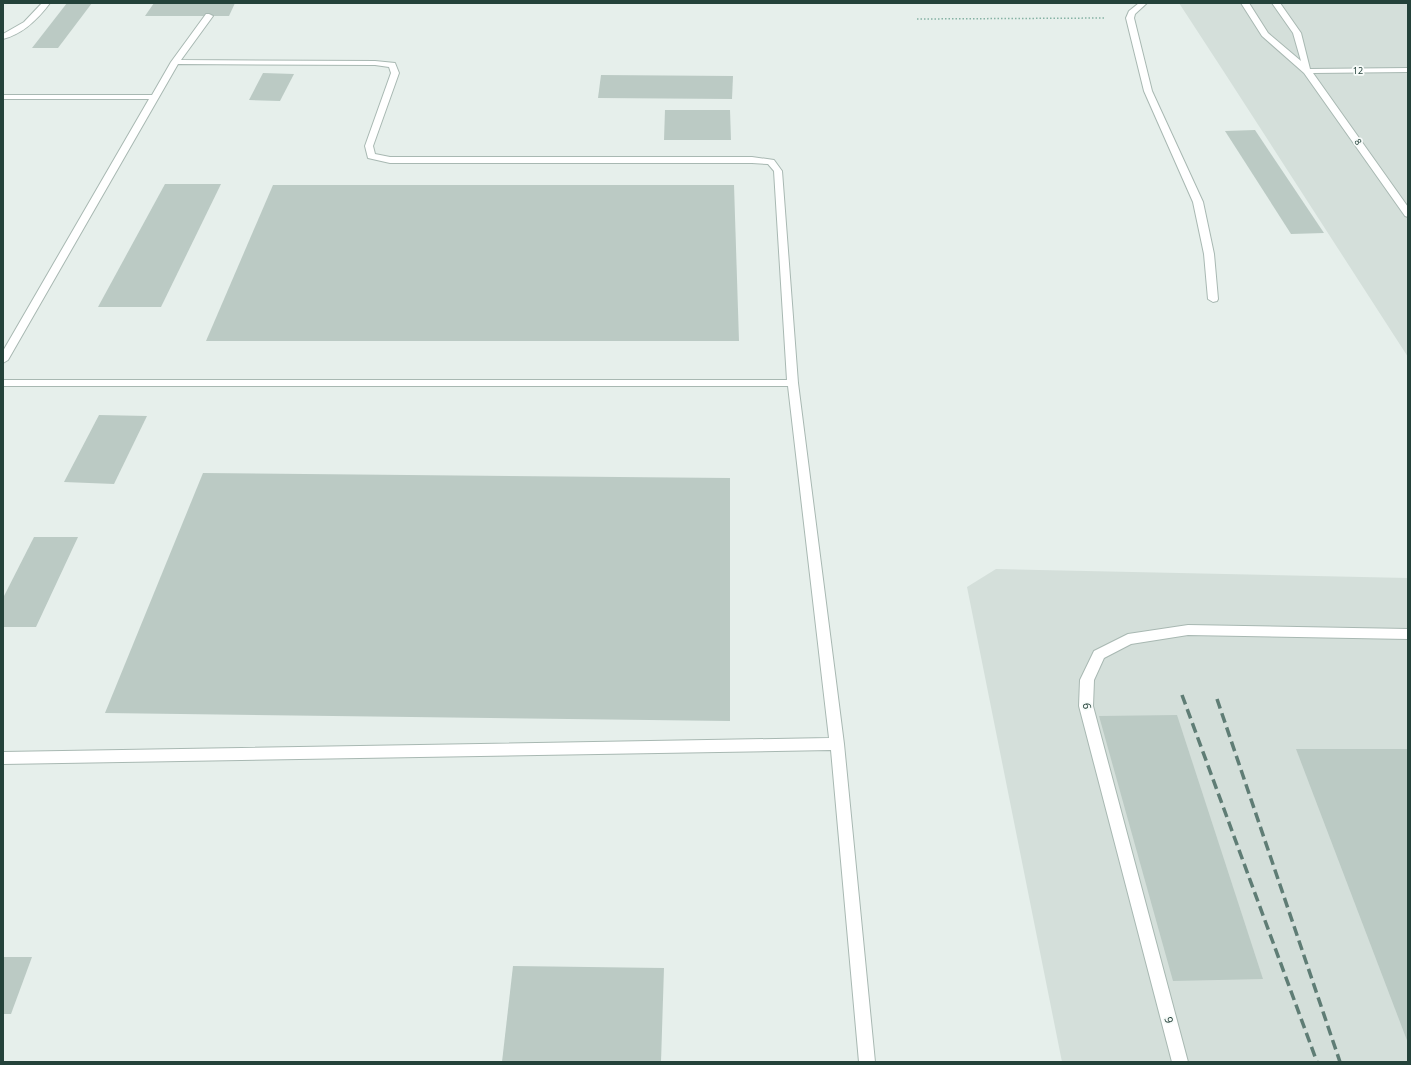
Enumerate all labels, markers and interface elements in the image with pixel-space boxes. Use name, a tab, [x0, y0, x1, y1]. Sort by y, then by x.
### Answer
street label: 12	[1353, 64, 1363, 77]
street label: 8	[1352, 136, 1365, 148]
street label: 9	[1079, 702, 1094, 710]
street label: 9	[1161, 1015, 1178, 1025]

